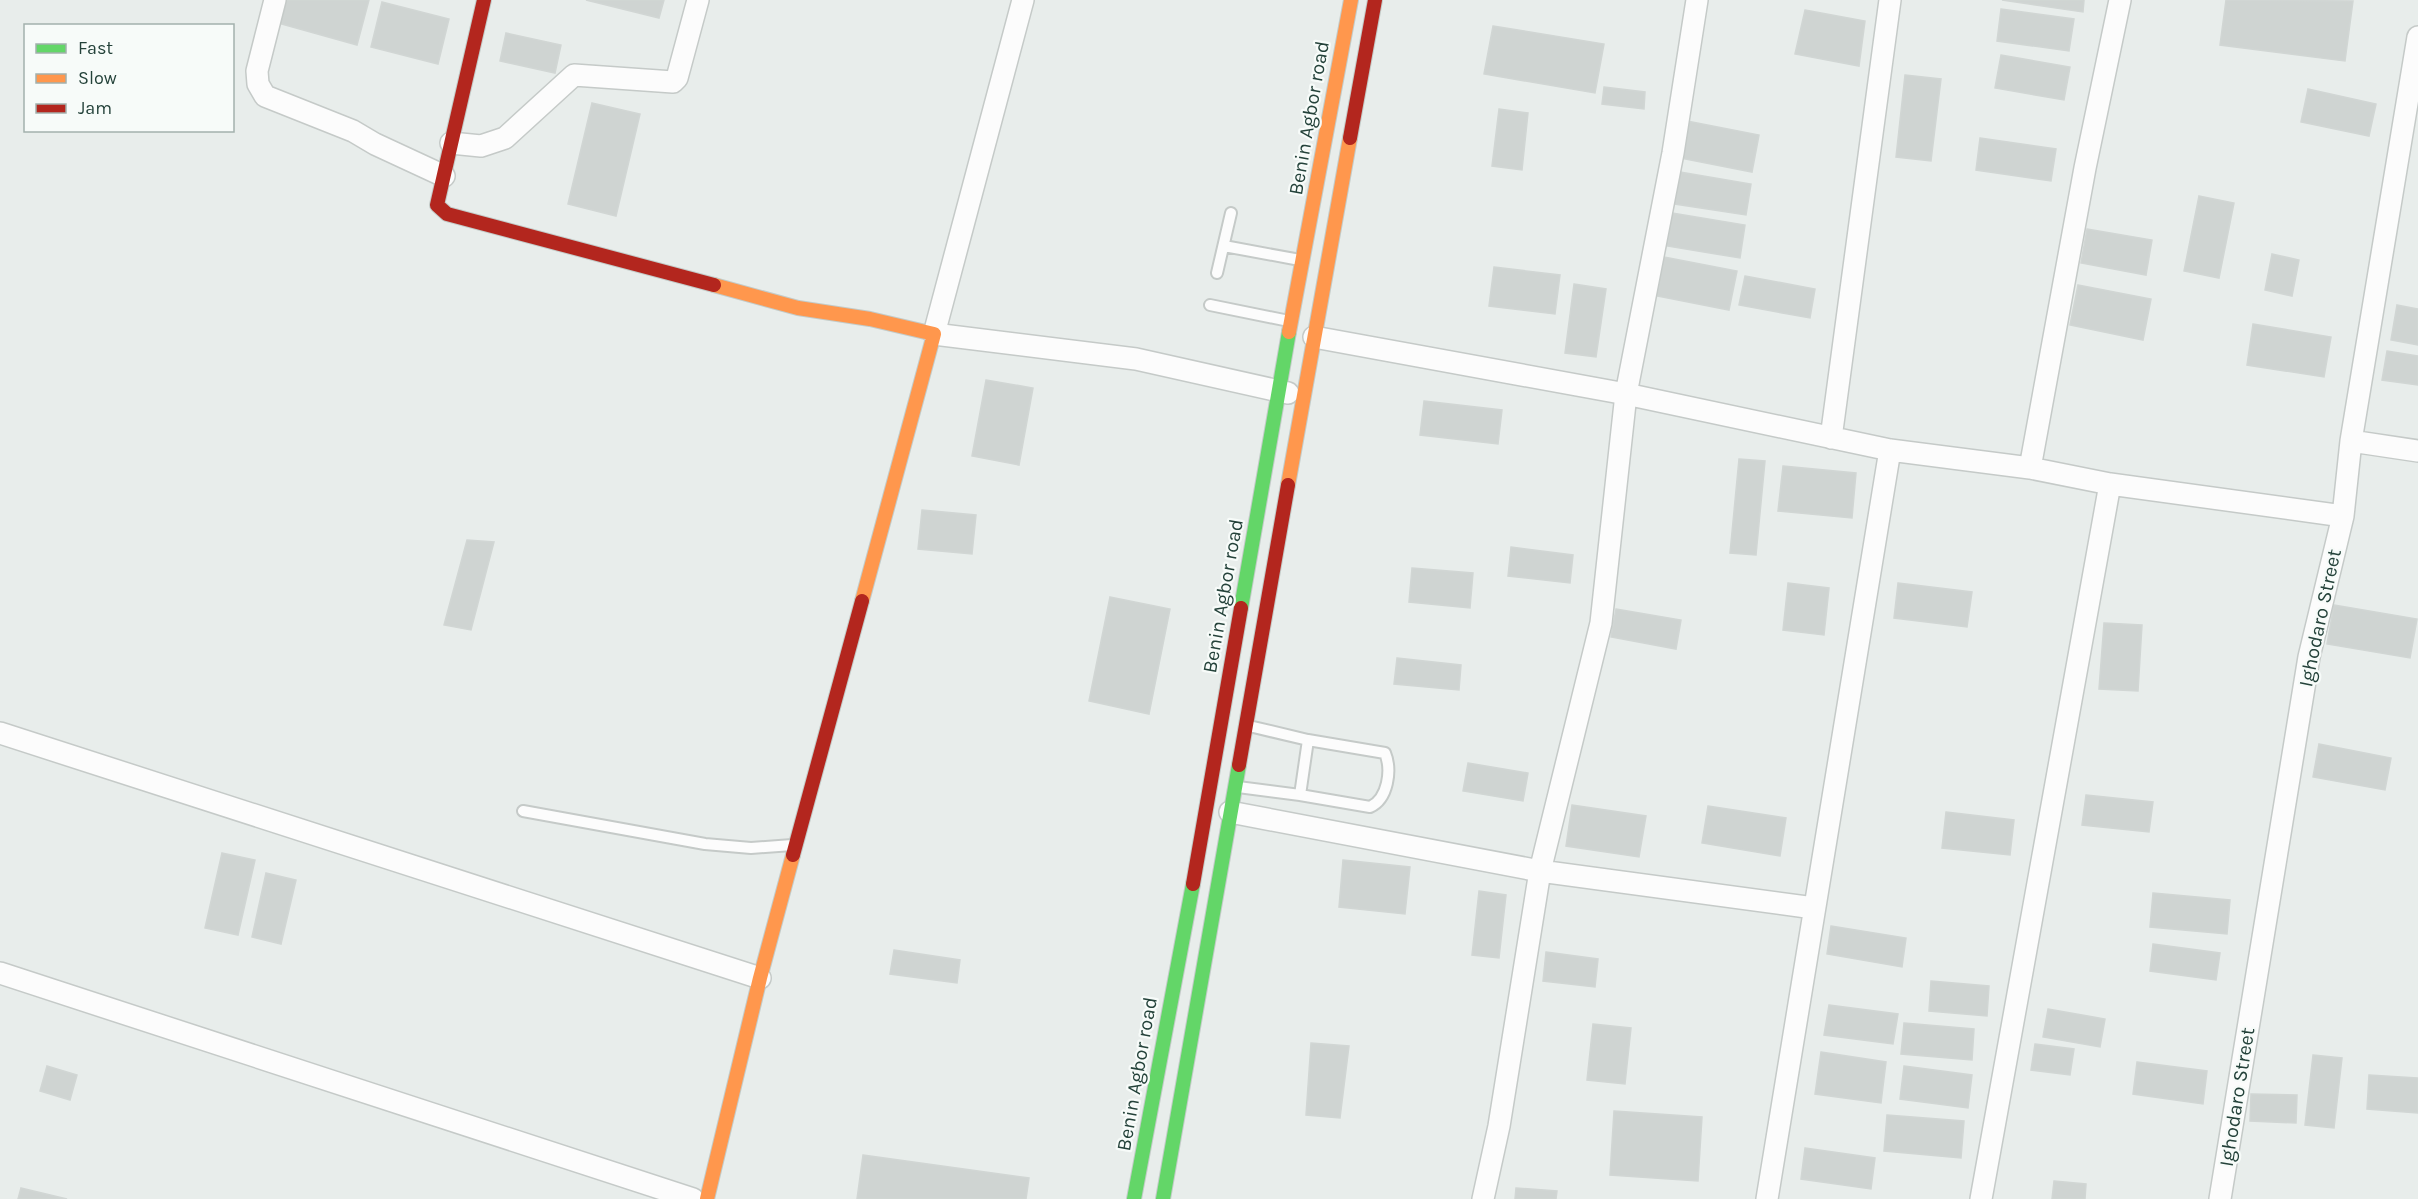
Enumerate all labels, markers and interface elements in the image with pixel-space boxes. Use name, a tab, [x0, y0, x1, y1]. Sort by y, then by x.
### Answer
legend	[24, 24, 234, 132]
text: Fast	[78, 37, 113, 59]
street label: Benin Agbor road	[1284, 39, 1334, 197]
text: Slow	[78, 67, 117, 89]
text: Jam	[78, 97, 112, 119]
street label: Benin Agbor road	[1198, 517, 1248, 675]
street label: Ighodaro Street	[2294, 546, 2346, 689]
street label: Benin Agbor road	[1112, 995, 1162, 1153]
street label: Ighodaro Street	[2215, 1025, 2259, 1168]

